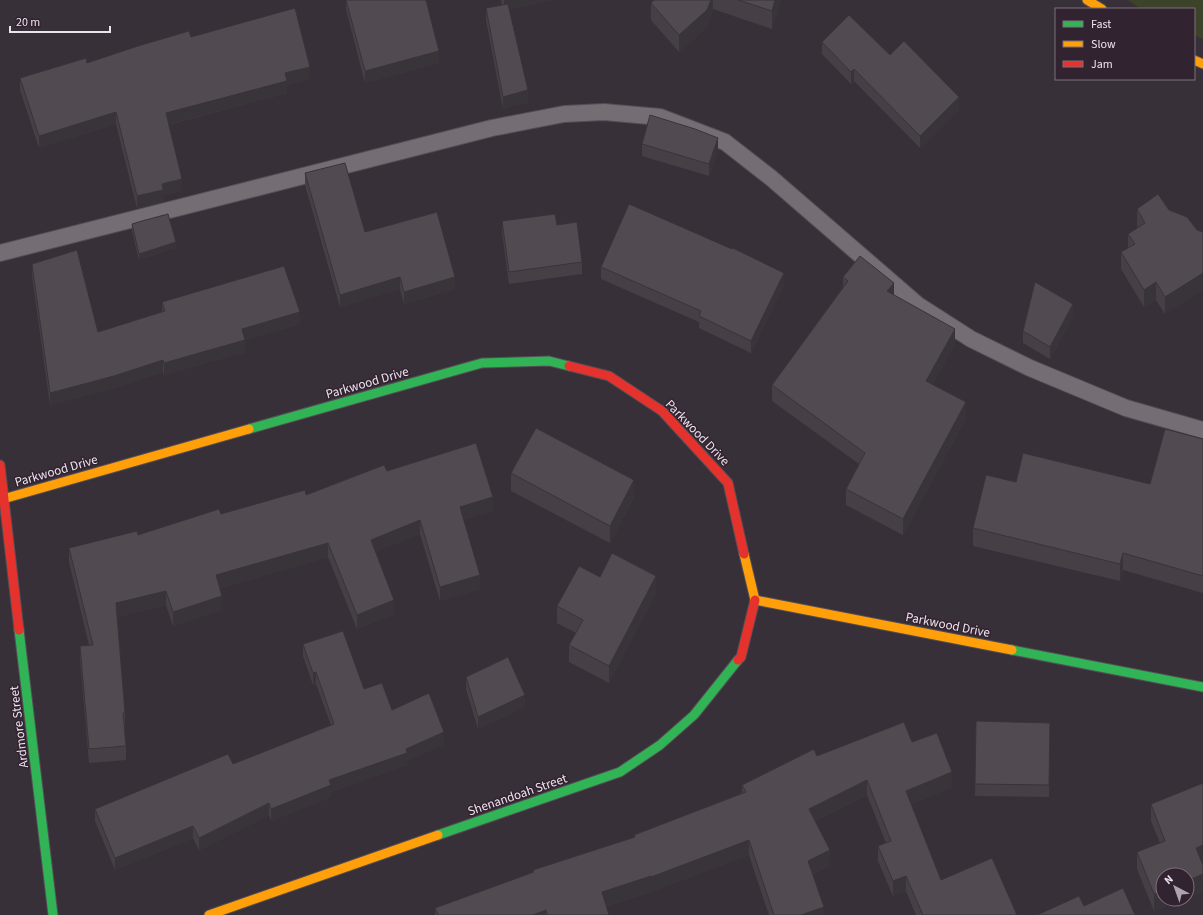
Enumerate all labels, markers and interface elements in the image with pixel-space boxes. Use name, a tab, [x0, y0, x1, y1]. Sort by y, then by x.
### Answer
scale bar	[10, 8, 110, 34]
legend	[1055, 8, 1195, 80]
text: 20 m	[16, 14, 40, 31]
text: Fast	[1091, 16, 1111, 33]
text: Slow	[1091, 36, 1116, 53]
text: Jam	[1091, 56, 1113, 73]
street label: Parkwood Drive	[324, 363, 411, 403]
street label: Parkwood Drive	[661, 396, 734, 470]
street label: Parkwood Drive	[13, 451, 100, 491]
street label: Parkwood Drive	[904, 608, 992, 642]
street label: Ardmore Street	[5, 684, 33, 769]
street label: Shenandoah Street	[465, 769, 570, 820]
north arrow	[1155, 867, 1195, 907]
text: N	[1161, 872, 1176, 888]

